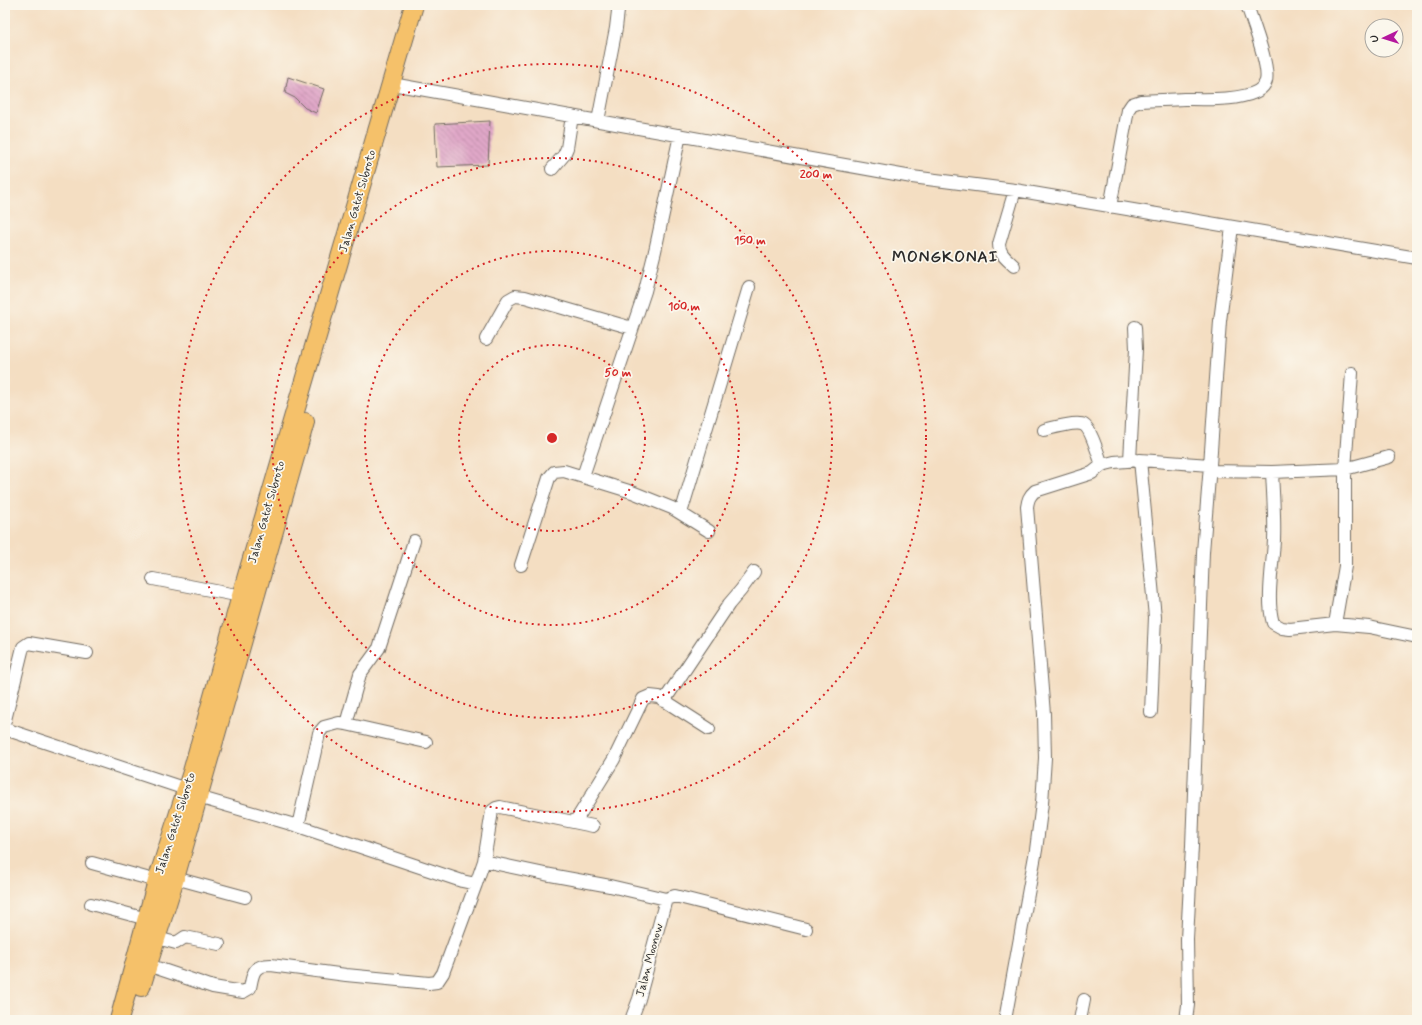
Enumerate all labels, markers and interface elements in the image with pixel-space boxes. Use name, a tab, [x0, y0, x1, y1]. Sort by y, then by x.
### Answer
north arrow	[1364, 18, 1404, 58]
text: U	[1368, 35, 1382, 43]
street label: Jalan Gatot Subroto	[336, 148, 380, 254]
text: 200 m	[800, 167, 833, 183]
text: 150 m	[734, 233, 766, 249]
district label: MONGKONAI	[892, 247, 998, 268]
text: 100 m	[668, 299, 701, 315]
text: 50 m	[605, 365, 632, 381]
centre of rings	[545, 431, 559, 445]
street label: Jalan Gatot Subroto	[245, 459, 289, 565]
street label: Jalan Gatot Subroto	[152, 770, 200, 876]
street label: Jalan Moonow	[633, 921, 668, 999]

